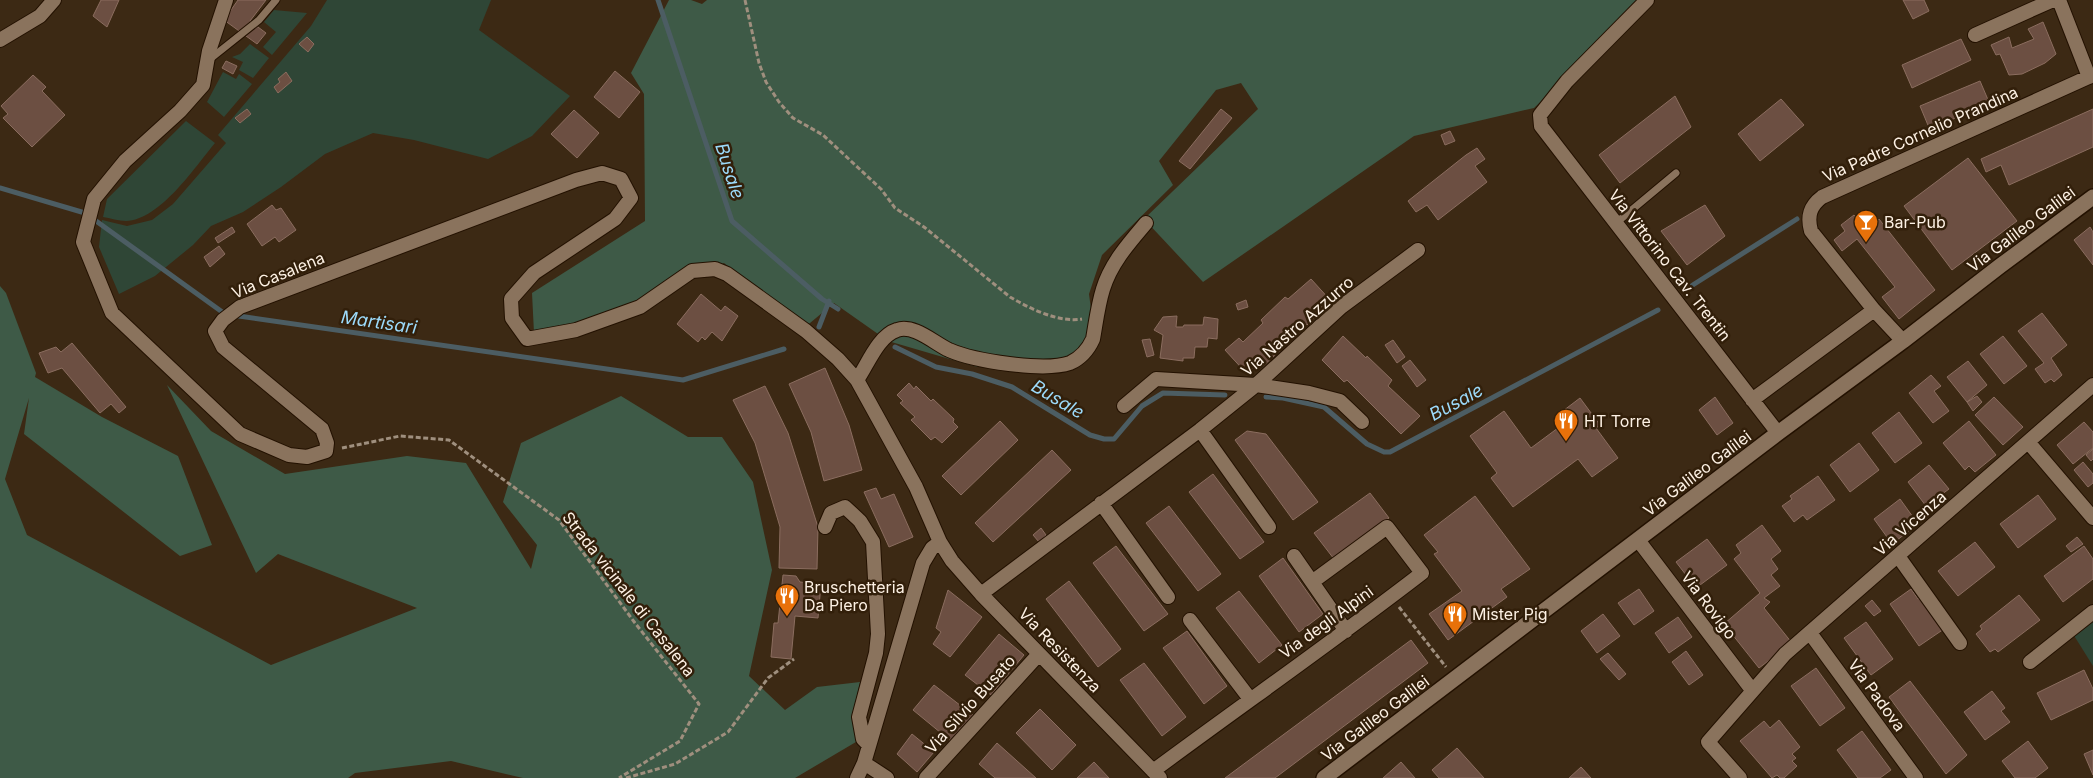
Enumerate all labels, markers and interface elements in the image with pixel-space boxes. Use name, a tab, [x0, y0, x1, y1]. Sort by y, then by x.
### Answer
street label: Via Padre Cornelio Prandina	[1819, 82, 2021, 186]
water label: Busale	[711, 140, 749, 202]
street label: Via Galileo Galilei	[1963, 182, 2079, 276]
street label: Via Vittorino Cav. Trentin	[1605, 185, 1735, 345]
bar icon: Bar-Pub	[1853, 209, 1879, 243]
place label: Bar-Pub	[1884, 212, 1946, 232]
street label: Via Casalena	[229, 247, 327, 303]
street label: Via Nastro Azzurro	[1237, 272, 1357, 380]
water label: Martisari	[340, 306, 419, 338]
water label: Busale	[1028, 375, 1088, 423]
water label: Busale	[1426, 379, 1486, 425]
restaurant icon: HT Torre	[1553, 408, 1579, 442]
place label: HT Torre	[1584, 411, 1651, 431]
street label: Via Galileo Galilei	[1639, 426, 1755, 520]
street label: Via Vicenza	[1870, 486, 1950, 560]
street label: Strada vicinale di Casalena	[558, 508, 700, 680]
street label: Via Rovigo	[1677, 567, 1741, 643]
place label: Bruschetteria Da Piero	[804, 577, 905, 615]
street label: Via degli Alpini	[1275, 581, 1377, 663]
restaurant icon: Bruschetteria Da Piero	[774, 583, 800, 617]
restaurant icon: Mister Pig	[1442, 601, 1468, 635]
street label: Via Resistenza	[1015, 603, 1105, 697]
place label: Mister Pig	[1472, 604, 1548, 624]
street label: Via Silvio Busato	[921, 651, 1019, 757]
street label: Via Padova	[1844, 655, 1910, 735]
street label: Via Galileo Galilei	[1317, 671, 1433, 765]

